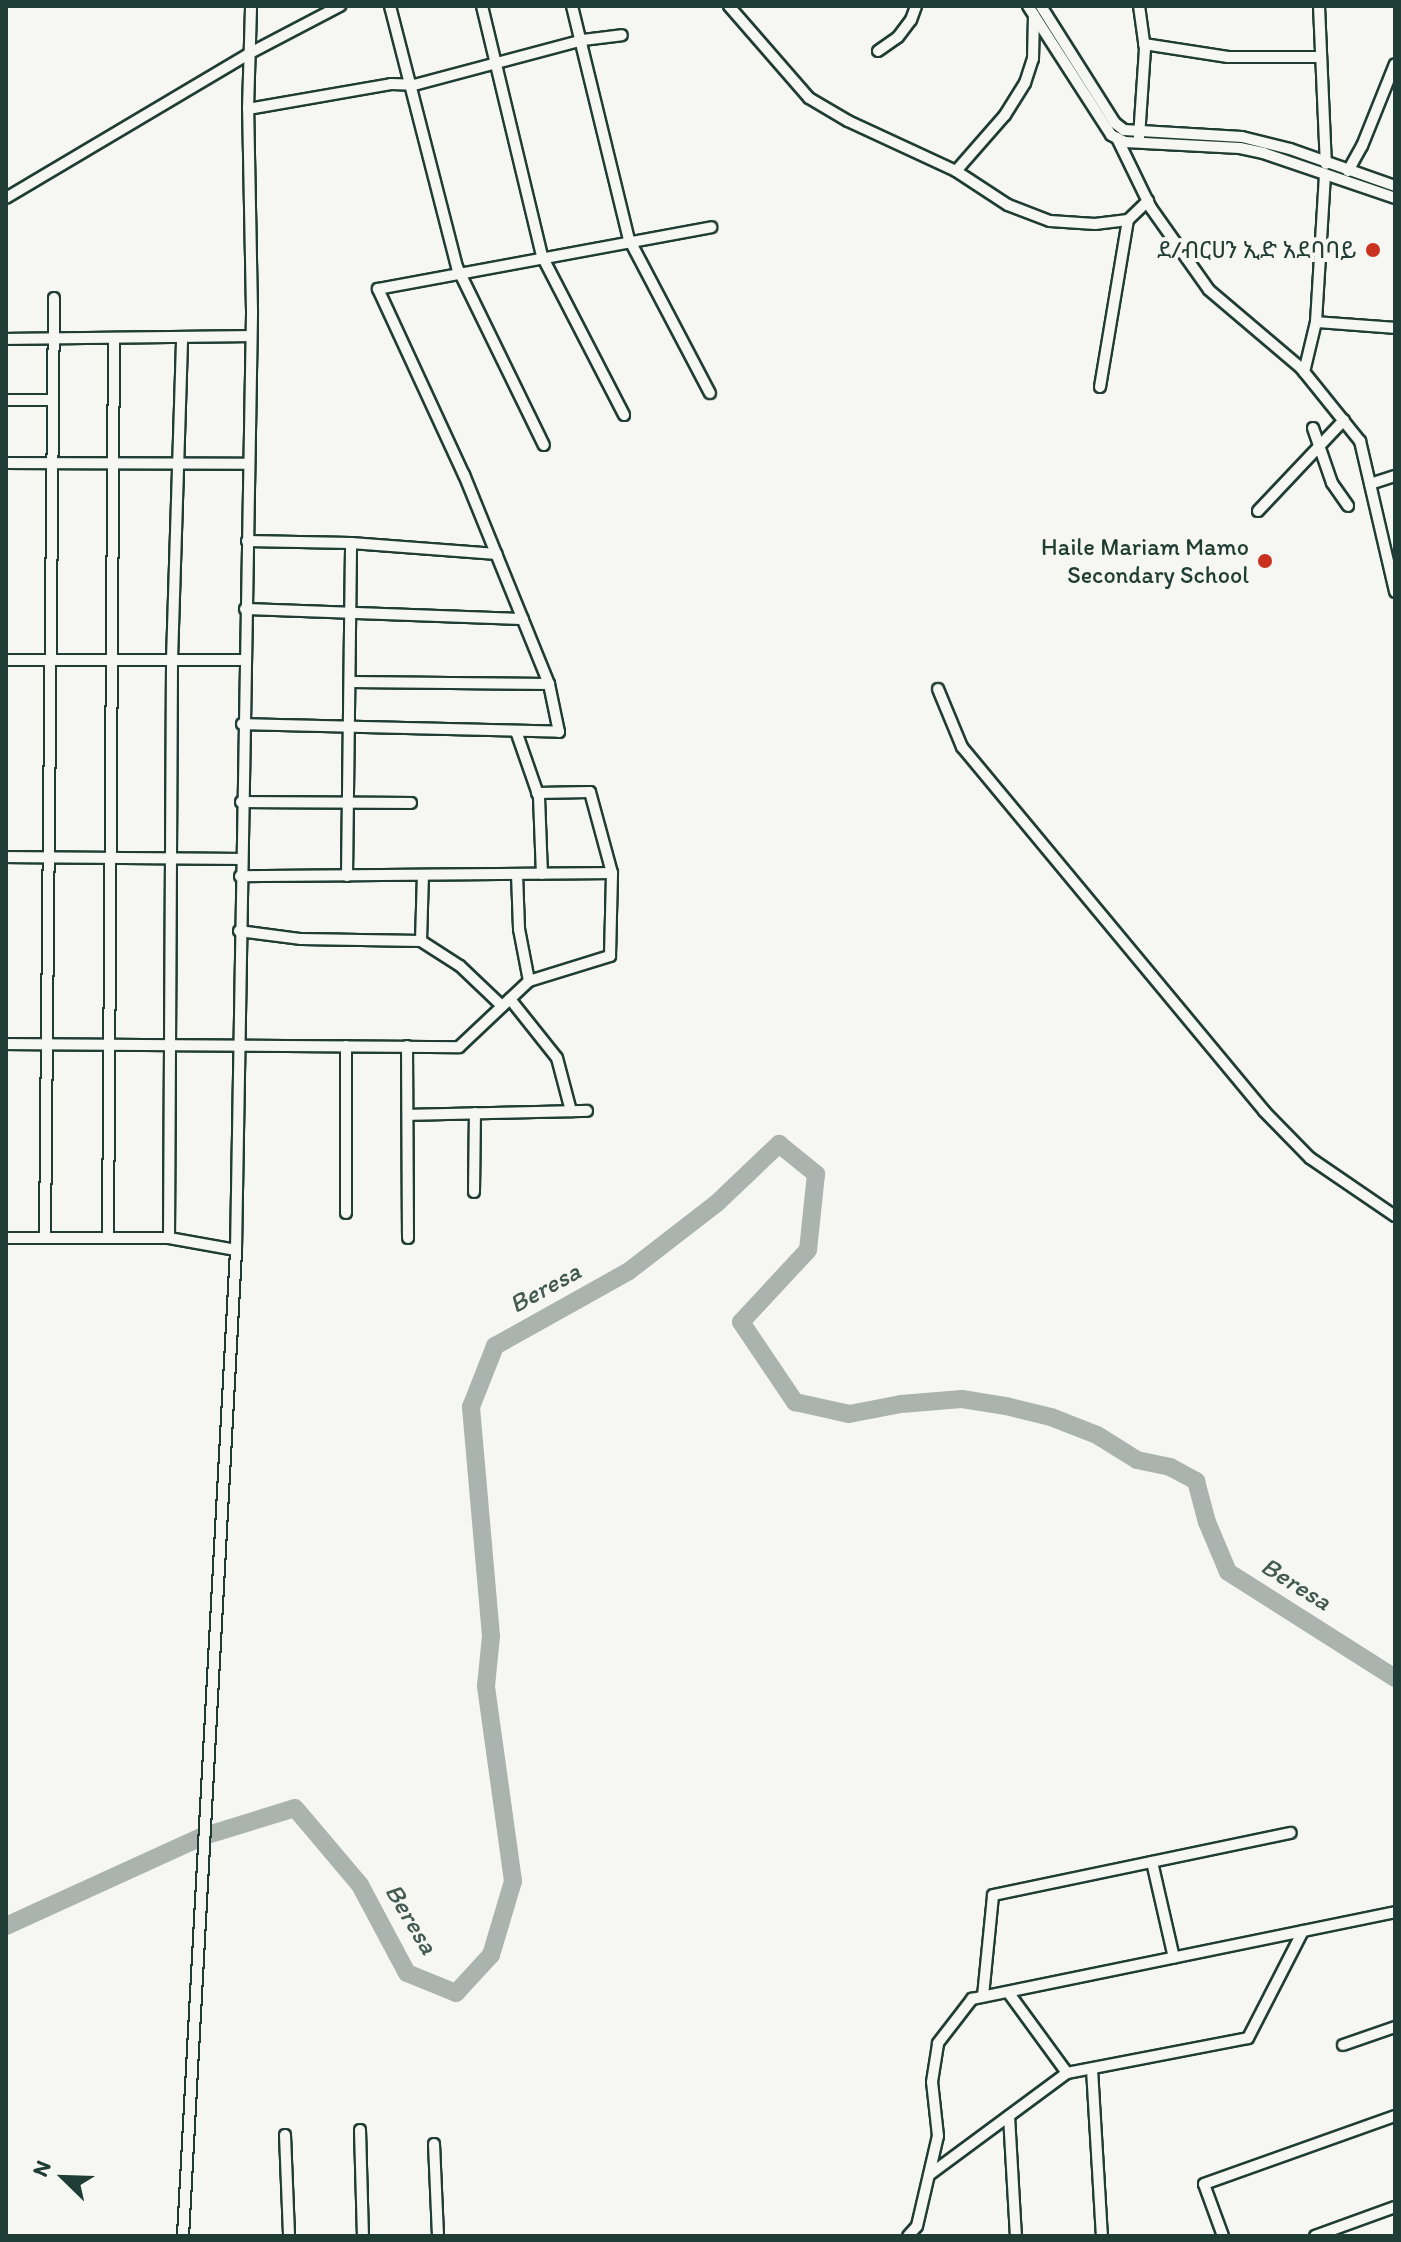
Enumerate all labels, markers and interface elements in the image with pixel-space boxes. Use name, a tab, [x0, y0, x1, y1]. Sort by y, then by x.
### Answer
place label: ደ/ብርሀን ኢድ አደባባይ	[1157, 236, 1357, 264]
marker: ደ/ብርሀን ኢድ አደባባይ	[1364, 241, 1382, 259]
place label: Haile Mariam Mamo Secondary School	[1042, 533, 1249, 589]
marker: Haile Mariam Mamo Secondary School	[1256, 552, 1274, 570]
water label: Beresa	[504, 1256, 586, 1320]
water label: Beresa	[1255, 1550, 1337, 1618]
water label: Beresa	[378, 1878, 444, 1960]
north arrow	[24, 2138, 104, 2218]
text: N	[26, 2156, 57, 2181]

